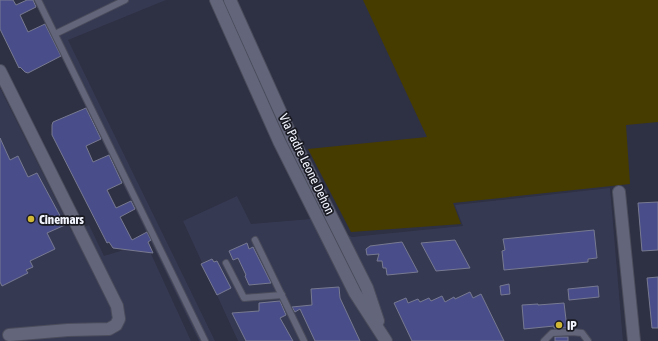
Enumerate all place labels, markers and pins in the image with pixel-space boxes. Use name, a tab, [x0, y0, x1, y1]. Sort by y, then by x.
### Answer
place label: Cinemars	[39, 212, 84, 227]
marker: Cinemars	[26, 214, 36, 224]
place label: IP	[567, 318, 577, 333]
marker: IP	[554, 320, 564, 330]

